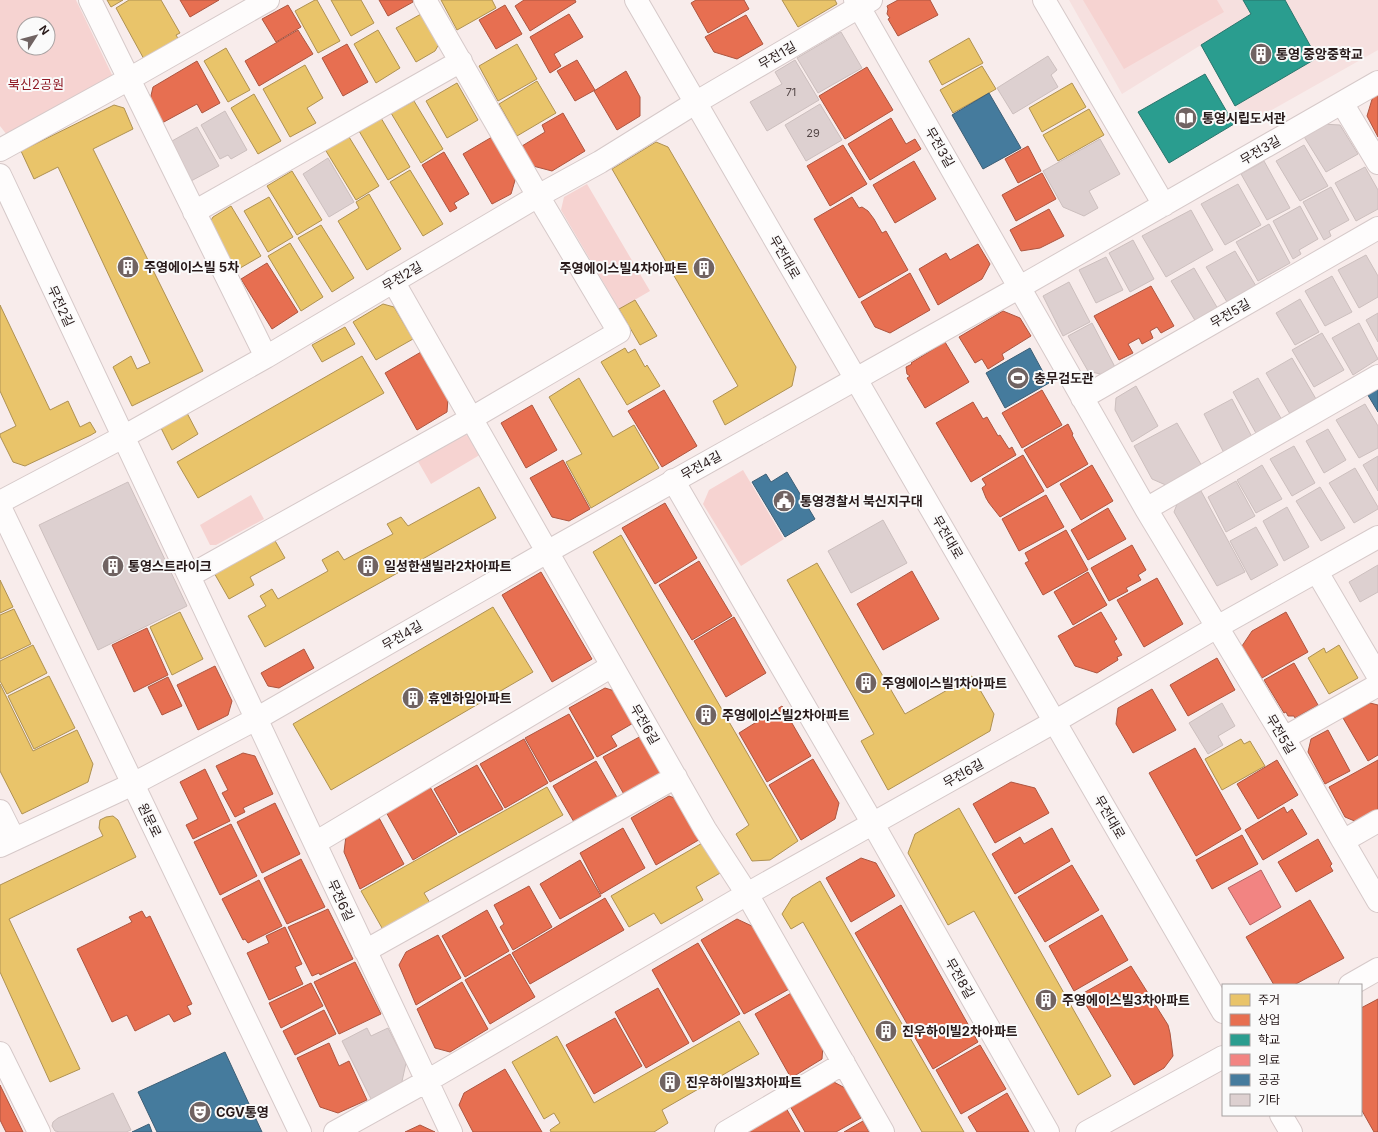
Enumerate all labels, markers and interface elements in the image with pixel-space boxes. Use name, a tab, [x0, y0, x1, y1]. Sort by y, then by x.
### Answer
north arrow	[16, 16, 56, 56]
text: N	[36, 23, 52, 38]
street label: 무전1길	[755, 38, 799, 72]
building icon: 통영 중앙중학교	[1248, 41, 1274, 67]
place label: 통영 중앙중학교	[1276, 46, 1363, 62]
park label: 북신2공원	[8, 76, 64, 92]
house number: 71	[786, 85, 796, 99]
library icon: 통영시립도서관	[1173, 105, 1199, 131]
place label: 통영시립도서관	[1202, 110, 1286, 126]
street label: 무전3길	[922, 124, 958, 170]
house number: 29	[806, 126, 820, 140]
street label: 무전3길	[1237, 132, 1283, 168]
street label: 무전대로	[766, 232, 804, 282]
building icon: 주영에이스빌 5차	[115, 254, 141, 280]
building icon: 주영에이스빌4차아파트	[691, 255, 717, 281]
street label: 무전2길	[379, 258, 425, 294]
place label: 주영에이스빌 5차	[144, 259, 239, 275]
place label: 주영에이스빌4차아파트	[560, 260, 688, 276]
street label: 무전2길	[44, 283, 78, 329]
street label: 무전5길	[1207, 295, 1253, 331]
sports icon: 충무검도관	[1005, 365, 1031, 391]
place label: 충무검도관	[1034, 370, 1094, 386]
street label: 무전4길	[678, 447, 724, 483]
public building icon: 통영경찰서 북신지구대	[771, 488, 797, 514]
place label: 통영경찰서 북신지구대	[800, 493, 923, 509]
street label: 무전대로	[929, 512, 967, 562]
building icon: 통영스트라이크	[100, 553, 126, 579]
building icon: 일성한샘빌라2차아파트	[355, 553, 381, 579]
place label: 통영스트라이크	[128, 558, 212, 574]
place label: 일성한샘빌라2차아파트	[384, 558, 512, 574]
street label: 무전4길	[379, 617, 425, 653]
building icon: 주영에이스빌1차아파트	[853, 670, 879, 696]
place label: 주영에이스빌1차아파트	[882, 675, 1007, 691]
building icon: 휴엔하임아파트	[400, 685, 426, 711]
place label: 휴엔하임아파트	[428, 690, 512, 706]
street label: 무전6길	[627, 701, 663, 747]
building icon: 주영에이스빌2차아파트	[693, 702, 719, 728]
place label: 주영에이스빌2차아파트	[722, 707, 850, 723]
street label: 무전5길	[1263, 711, 1299, 757]
street label: 무전6길	[940, 755, 986, 791]
street label: 무전대로	[1091, 792, 1129, 842]
street label: 원문로	[135, 800, 165, 840]
street label: 무전6길	[324, 877, 358, 923]
street label: 무전8길	[942, 955, 978, 1001]
legend	[1222, 984, 1362, 1116]
building icon: 주영에이스빌3차아파트	[1033, 987, 1059, 1013]
place label: 주영에이스빌3차아파트	[1062, 992, 1190, 1008]
text: 주거	[1258, 992, 1280, 1007]
text: 상업	[1258, 1012, 1280, 1027]
building icon: 진우하이빌2차아파트	[873, 1018, 899, 1044]
place label: 진우하이빌2차아파트	[902, 1023, 1018, 1039]
text: 학교	[1258, 1032, 1280, 1047]
text: 의료	[1258, 1052, 1280, 1067]
building icon: 진우하이빌3차아파트	[657, 1069, 683, 1095]
text: 공공	[1258, 1072, 1280, 1087]
place label: 진우하이빌3차아파트	[686, 1074, 802, 1090]
text: 기타	[1258, 1092, 1280, 1107]
theatre icon: CGV통영	[187, 1099, 213, 1125]
place label: CGV통영	[216, 1104, 269, 1120]

